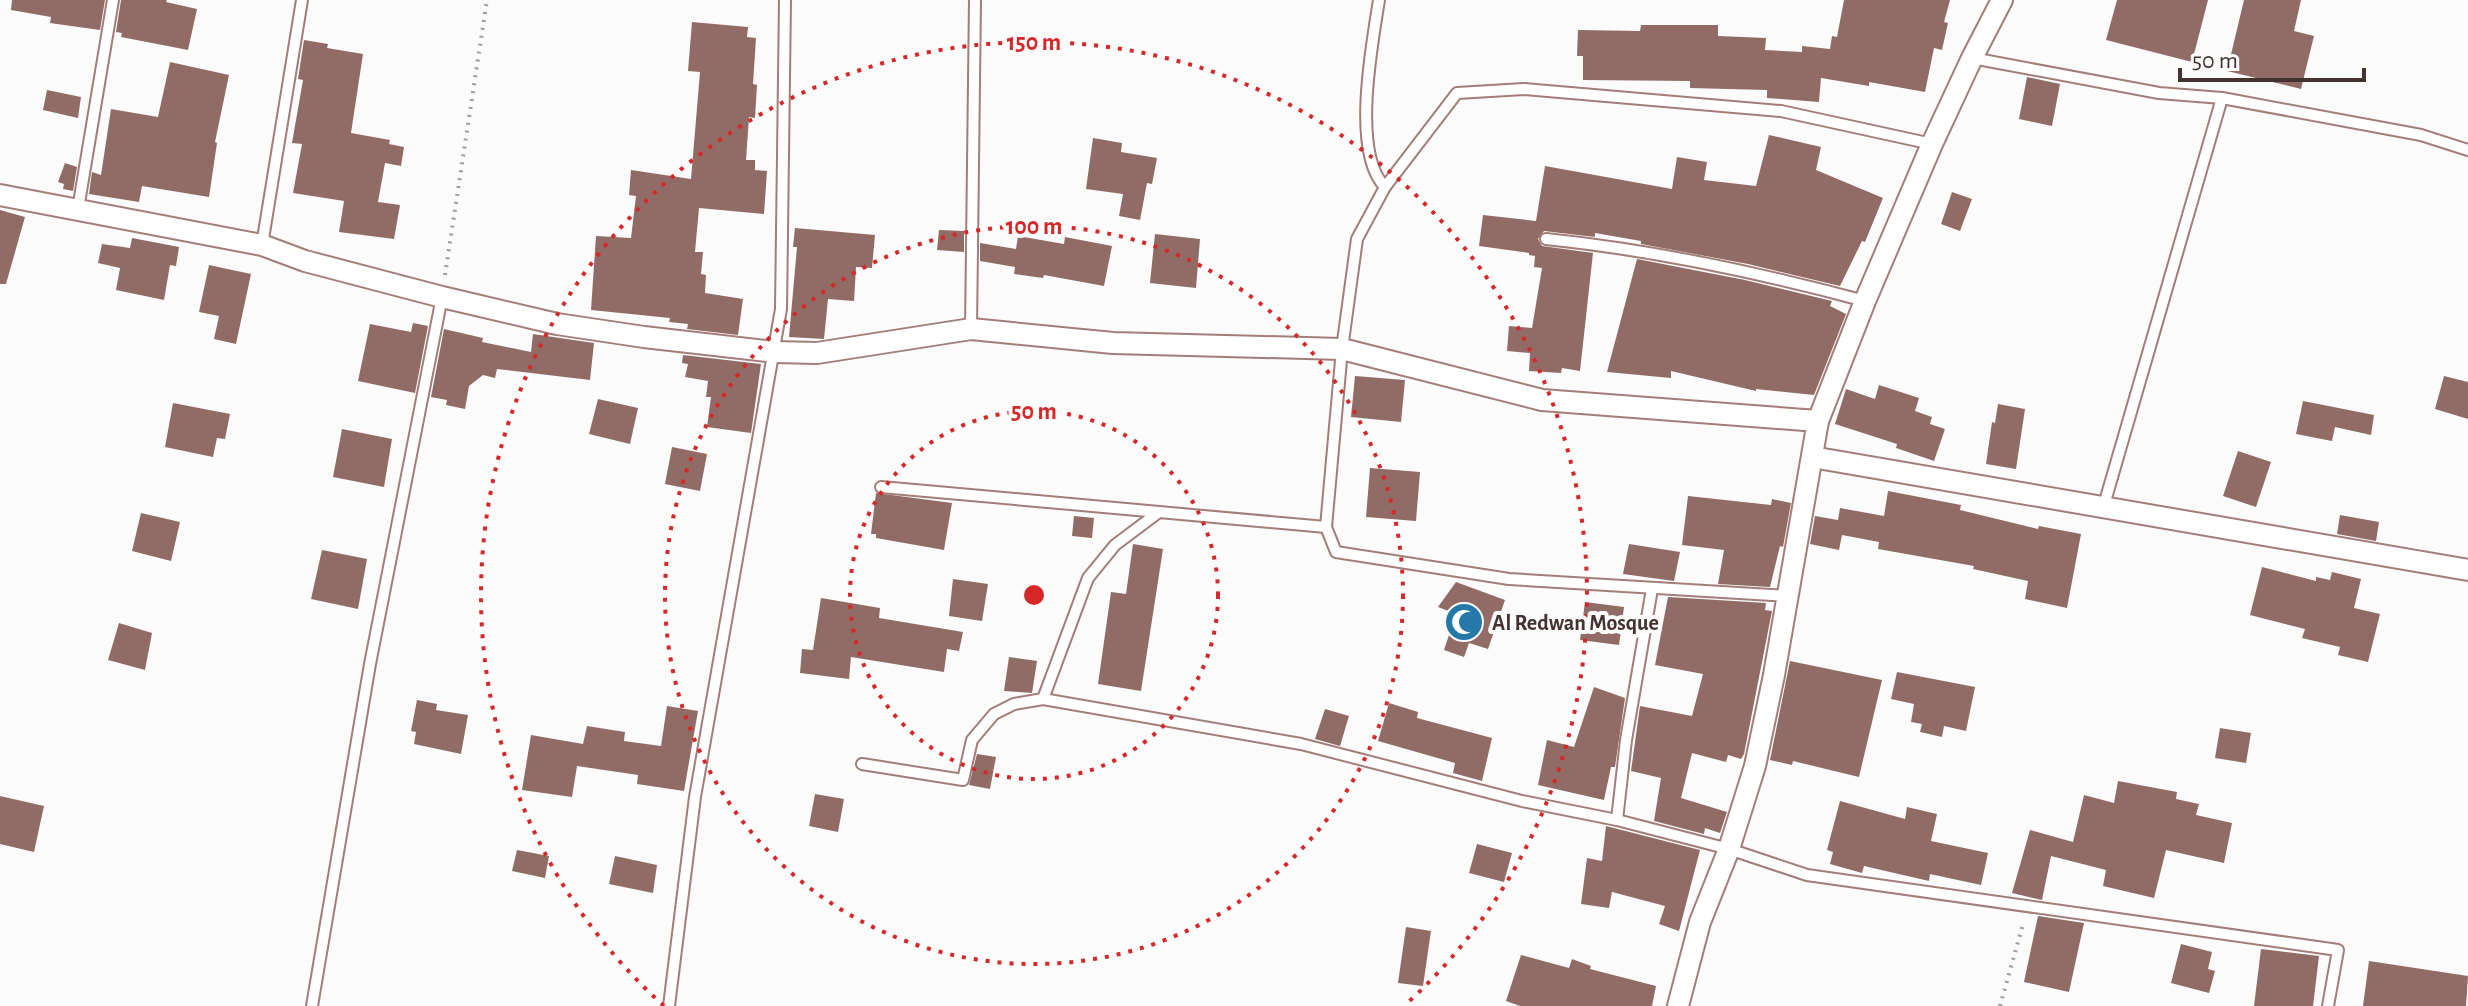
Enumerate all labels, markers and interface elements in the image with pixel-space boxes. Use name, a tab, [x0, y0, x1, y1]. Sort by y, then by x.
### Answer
text: 150 m	[1007, 31, 1061, 55]
scale bar	[2180, 32, 2364, 82]
text: 50 m	[2192, 49, 2238, 73]
text: 100 m	[1006, 215, 1062, 239]
text: 50 m	[1011, 400, 1057, 424]
centre of rings	[1020, 581, 1048, 609]
mosque icon: Al Redwan Mosque	[1443, 601, 1485, 643]
place label: Al Redwan Mosque	[1492, 612, 1659, 634]

